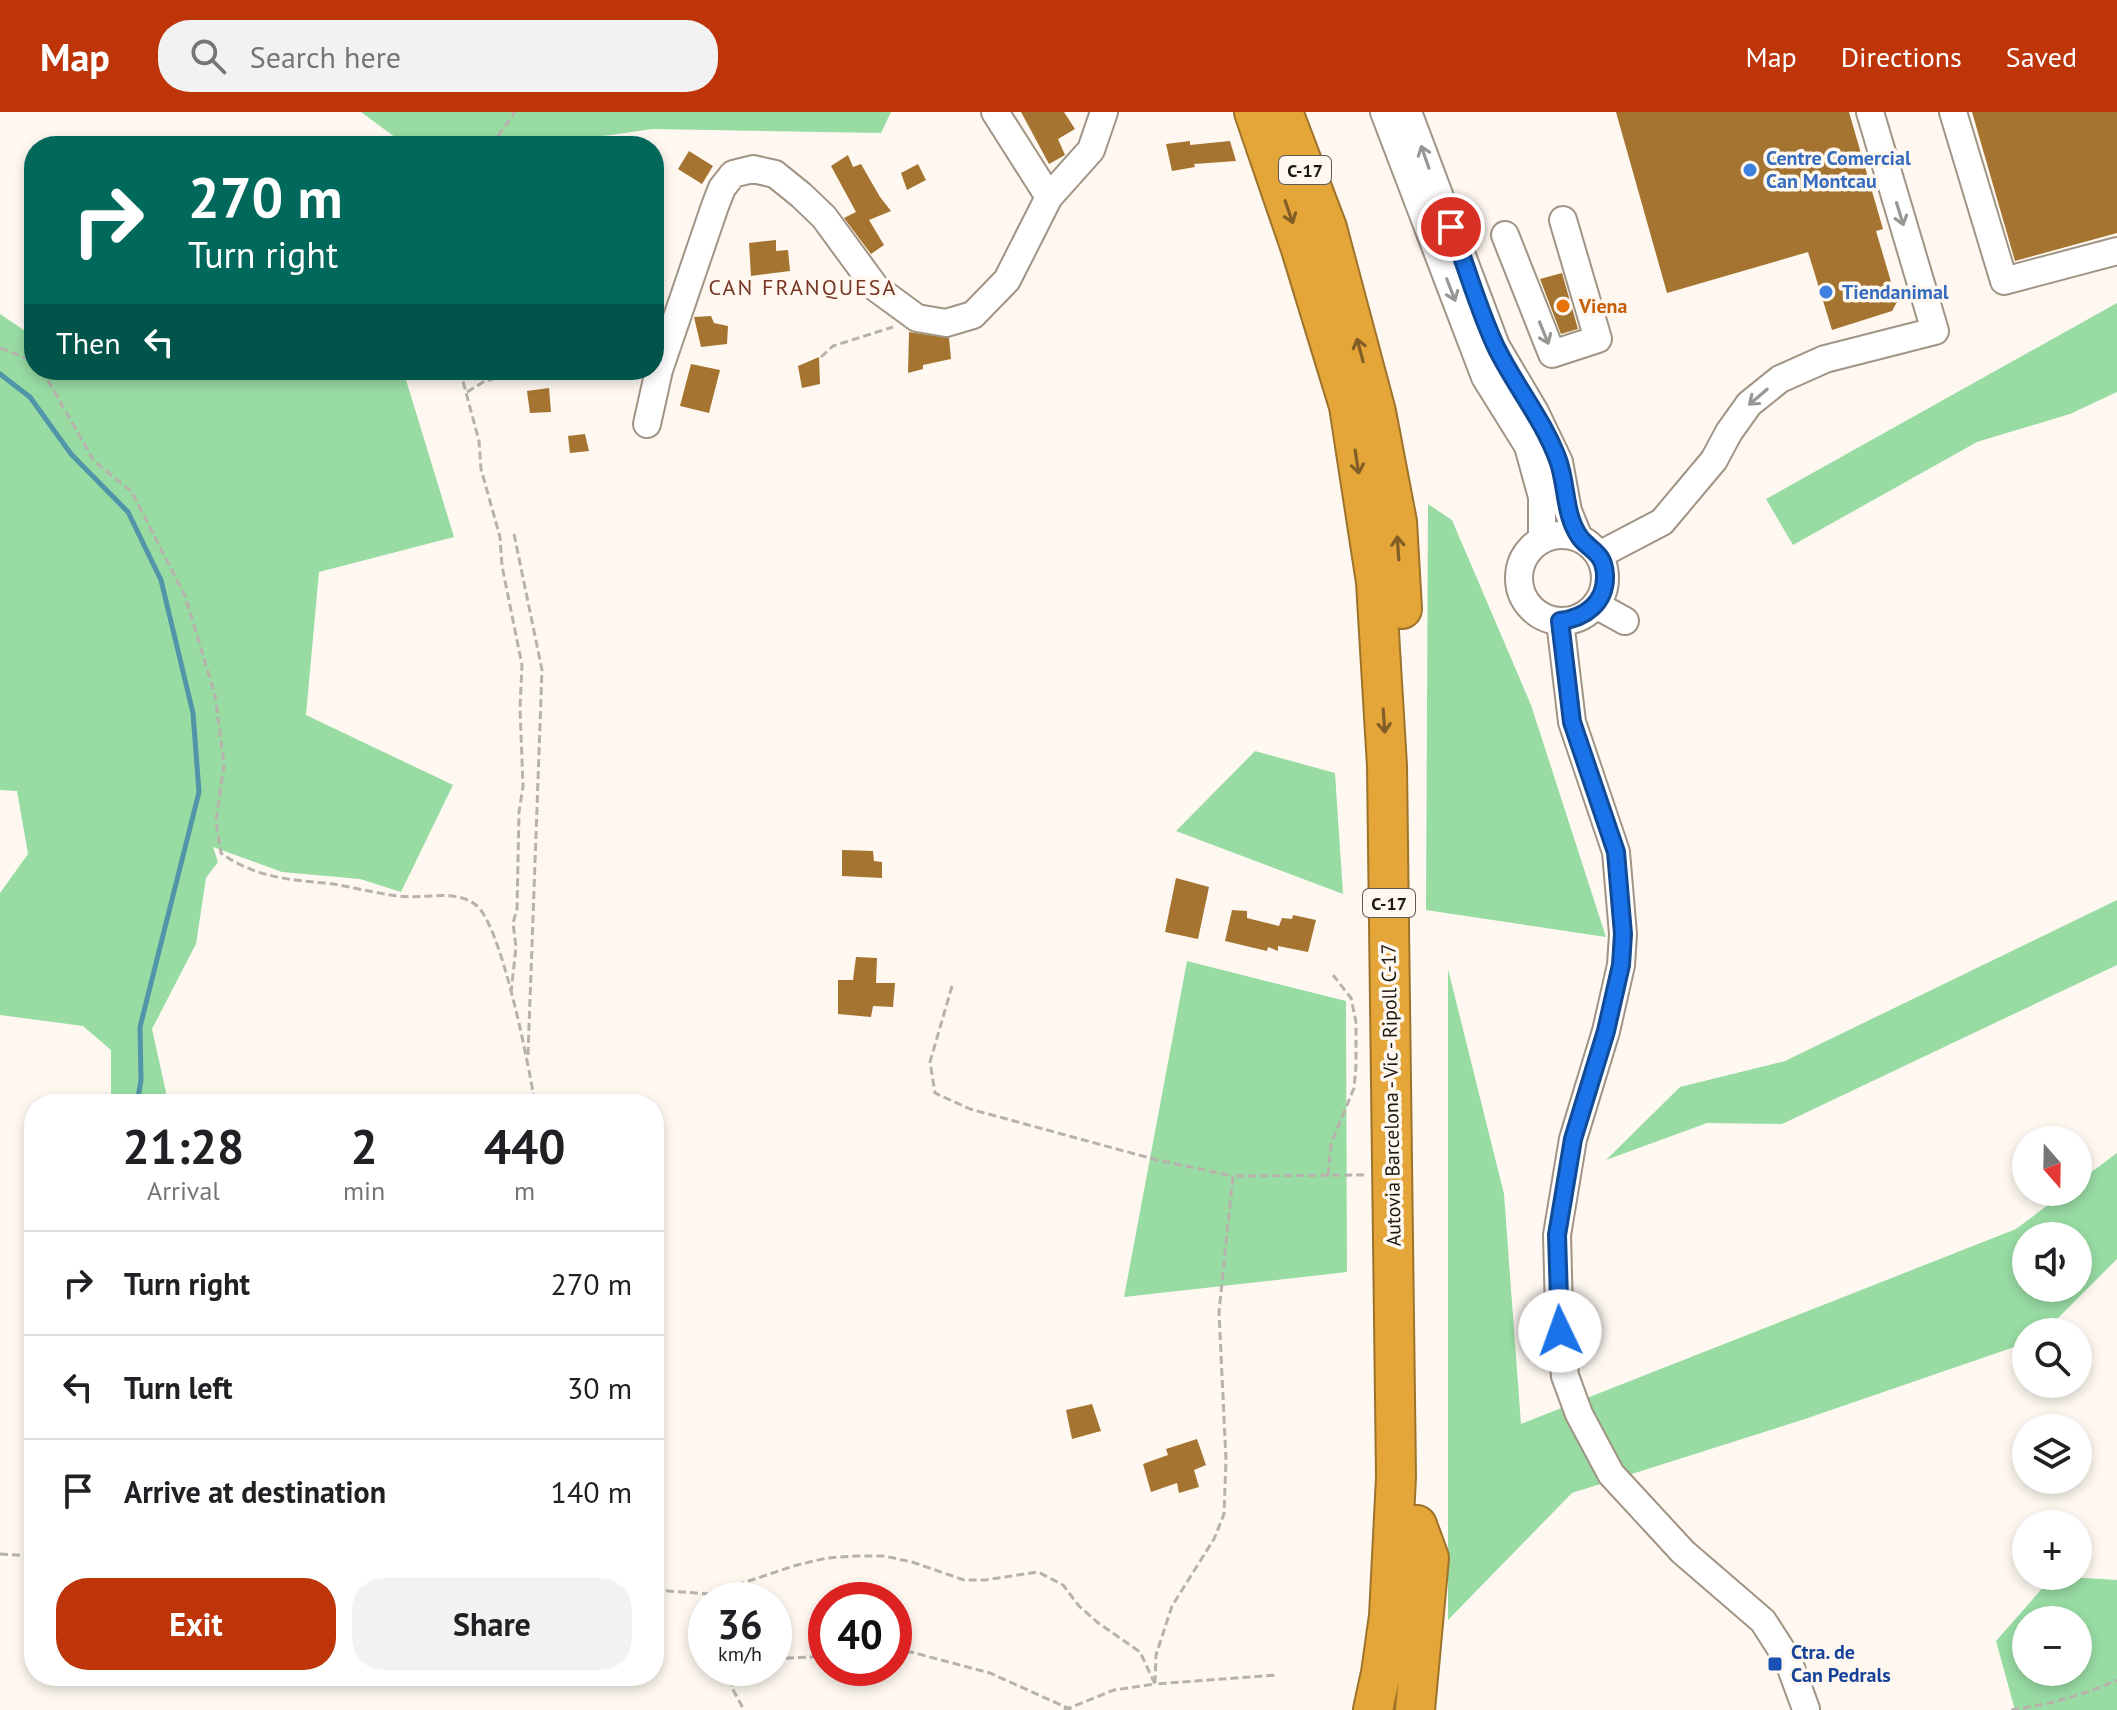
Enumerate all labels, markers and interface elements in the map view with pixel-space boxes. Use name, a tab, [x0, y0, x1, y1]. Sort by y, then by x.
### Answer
search box	[158, 20, 718, 92]
text: Map	[40, 32, 110, 81]
icon: search	[186, 34, 230, 78]
text: Search here	[250, 37, 401, 76]
text: Map	[1746, 38, 1797, 75]
text: Directions	[1841, 38, 1962, 75]
text: Saved	[2006, 38, 2077, 75]
one-way arrow	[1416, 144, 1431, 169]
place label: Centre Comercial Can Montcau	[1766, 145, 1911, 194]
road number: C-17	[1279, 156, 1331, 184]
text: 270 m	[188, 161, 343, 233]
marker: Centre Comercial Can Montcau	[1741, 161, 1759, 179]
icon: right	[56, 168, 160, 272]
pin	[1417, 193, 1485, 261]
one-way arrow	[1282, 199, 1297, 224]
one-way arrow	[1893, 200, 1908, 226]
icon: arrive	[1429, 205, 1473, 249]
text: Turn right	[188, 231, 338, 278]
district label: CAN FRANQUESA	[709, 273, 897, 301]
one-way arrow	[1445, 277, 1459, 302]
place label: Tiendanimal	[1842, 279, 1949, 305]
marker: Tiendanimal	[1817, 283, 1835, 301]
place label: Viena	[1578, 293, 1627, 319]
marker: Viena	[1554, 297, 1572, 315]
icon: left	[137, 320, 181, 364]
one-way arrow	[1538, 320, 1552, 345]
text: Then	[56, 323, 121, 362]
one-way arrow	[1352, 338, 1367, 364]
one-way arrow	[1748, 388, 1768, 406]
one-way arrow	[1350, 449, 1365, 475]
one-way arrow	[1390, 535, 1405, 562]
one-way arrow	[1377, 707, 1392, 734]
road number: C-17	[1363, 889, 1415, 917]
street label: Autovia Barcelona - Vic - Ripoll C-17	[1375, 943, 1407, 1247]
text: 21:28	[123, 1115, 244, 1177]
text: 2	[350, 1115, 378, 1177]
text: 440	[484, 1115, 565, 1177]
north arrow	[2012, 1126, 2092, 1206]
map controls	[2012, 1126, 2092, 1686]
text: Arrival	[147, 1174, 220, 1207]
text: min	[343, 1174, 385, 1207]
text: m	[514, 1174, 535, 1207]
button: sound	[2012, 1222, 2092, 1302]
icon: right	[56, 1261, 100, 1305]
text: Turn right	[124, 1264, 250, 1303]
text: 270 m	[551, 1264, 632, 1303]
position arrow	[1518, 1289, 1602, 1373]
button: search	[2012, 1318, 2092, 1398]
icon: left	[56, 1365, 100, 1409]
text: Turn left	[124, 1368, 232, 1407]
text: 30 m	[567, 1368, 632, 1407]
button: layers	[2012, 1414, 2092, 1494]
icon: arrive	[56, 1469, 100, 1513]
text: Arrive at destination	[124, 1472, 386, 1511]
text: 140 m	[551, 1472, 632, 1511]
button: +	[2012, 1510, 2092, 1590]
button: Exit	[56, 1578, 336, 1670]
button: Share	[352, 1578, 632, 1670]
speed limit sign: 40	[808, 1582, 912, 1686]
text: 36	[717, 1598, 763, 1650]
button: −	[2012, 1606, 2092, 1686]
place label: Ctra. de Can Pedrals	[1791, 1639, 1891, 1688]
text: km/h	[718, 1641, 762, 1667]
marker: Ctra. de Can Pedrals	[1766, 1655, 1784, 1673]

